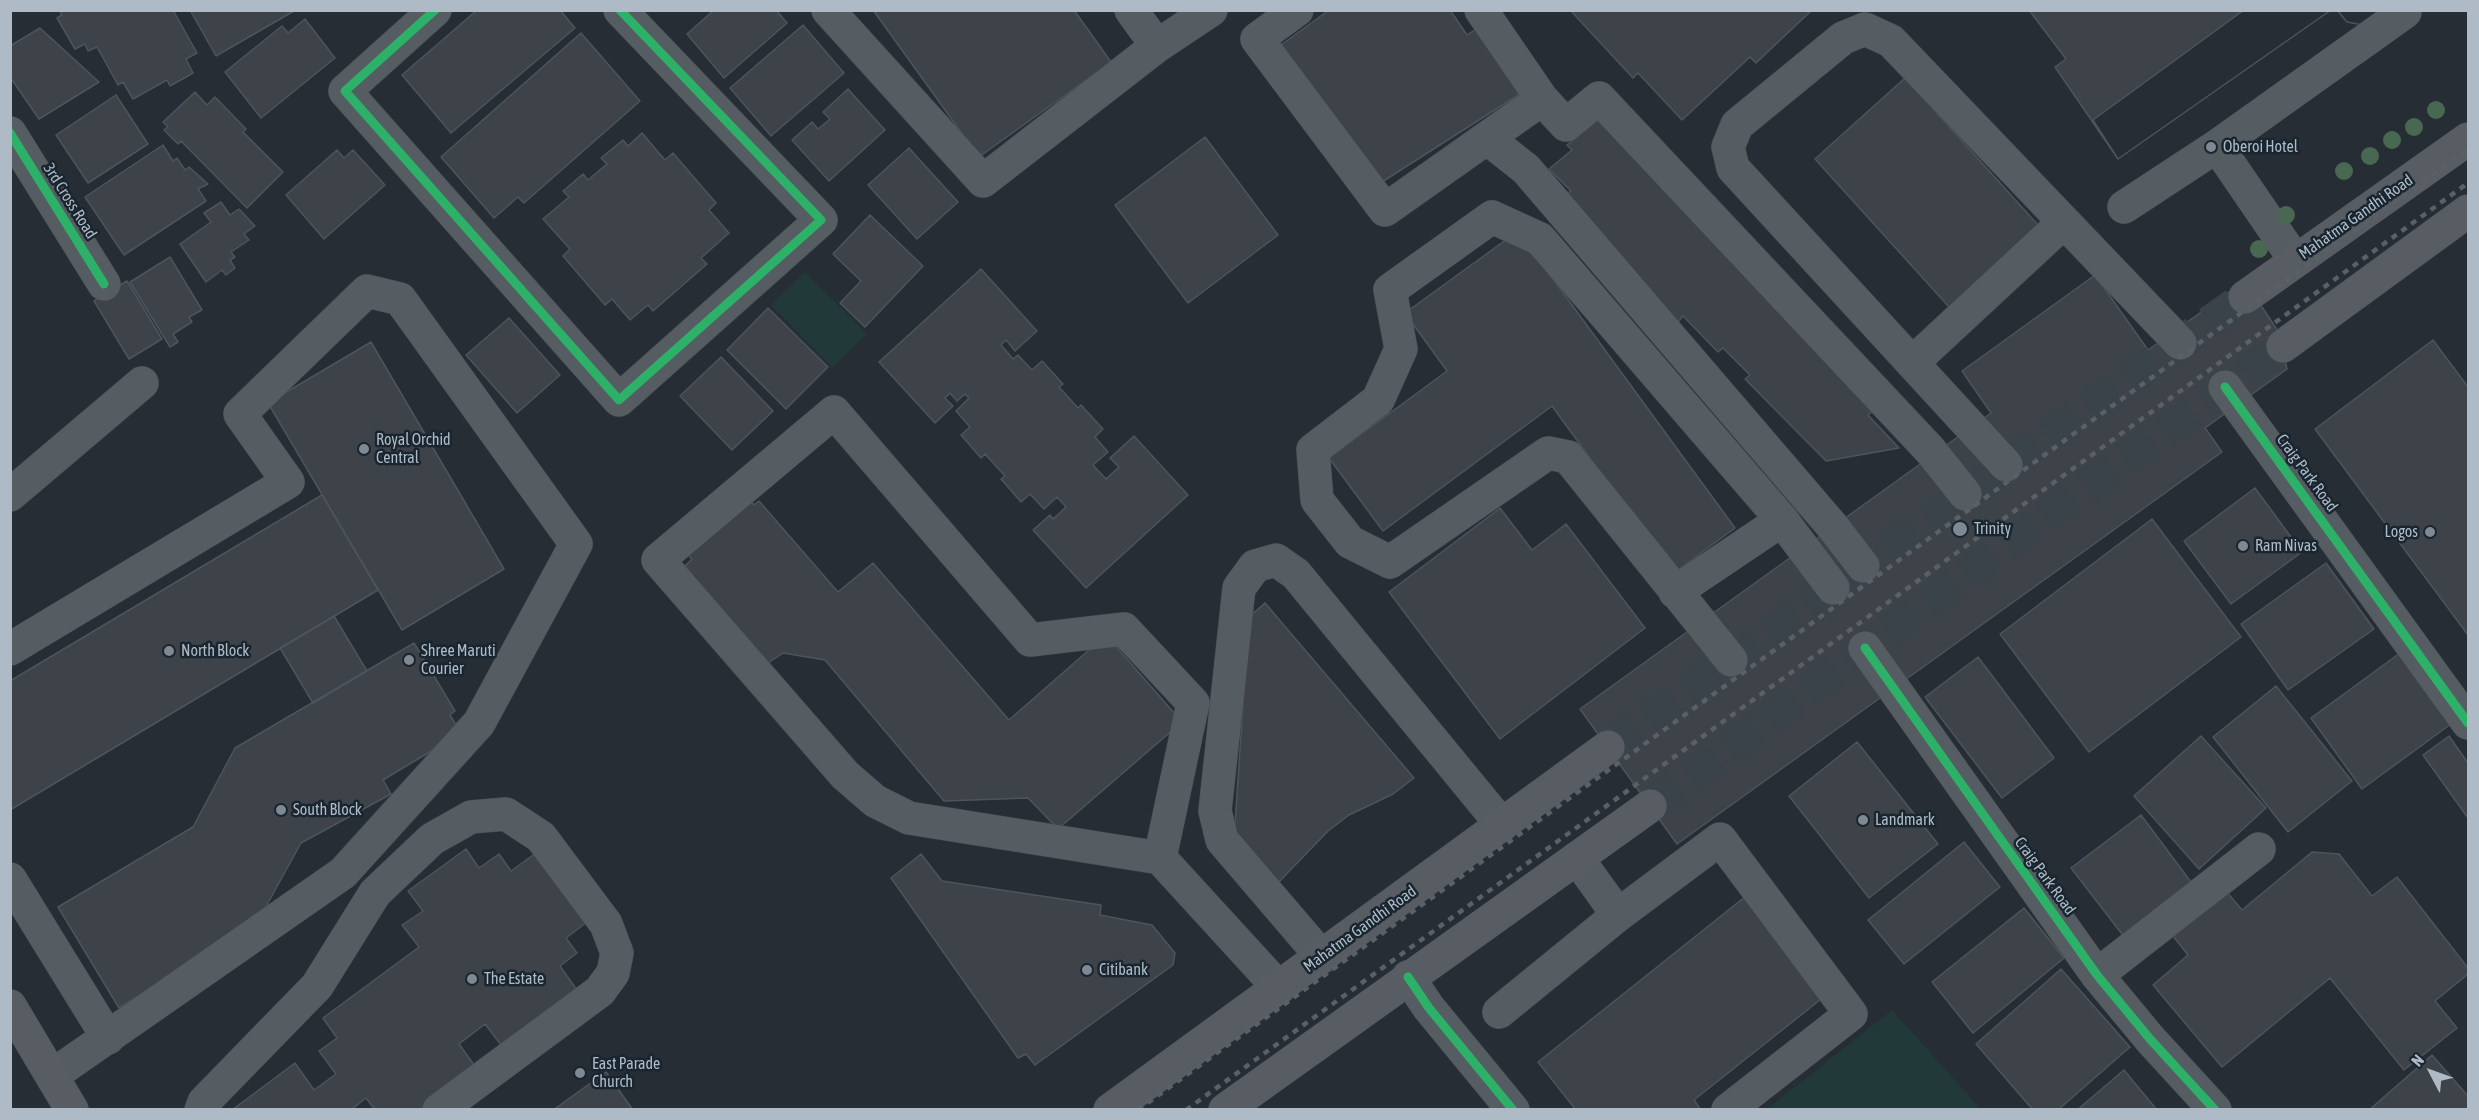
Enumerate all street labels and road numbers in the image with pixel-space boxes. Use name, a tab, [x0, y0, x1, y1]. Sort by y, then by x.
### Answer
street label: 3rd Cross Road	[39, 160, 101, 242]
street label: Mahatma Gandhi Road	[2295, 171, 2417, 263]
street label: Craig Park Road	[2272, 430, 2342, 516]
street label: Craig Park Road	[2010, 833, 2080, 919]
street label: Mahatma Gandhi Road	[1300, 882, 1420, 976]

